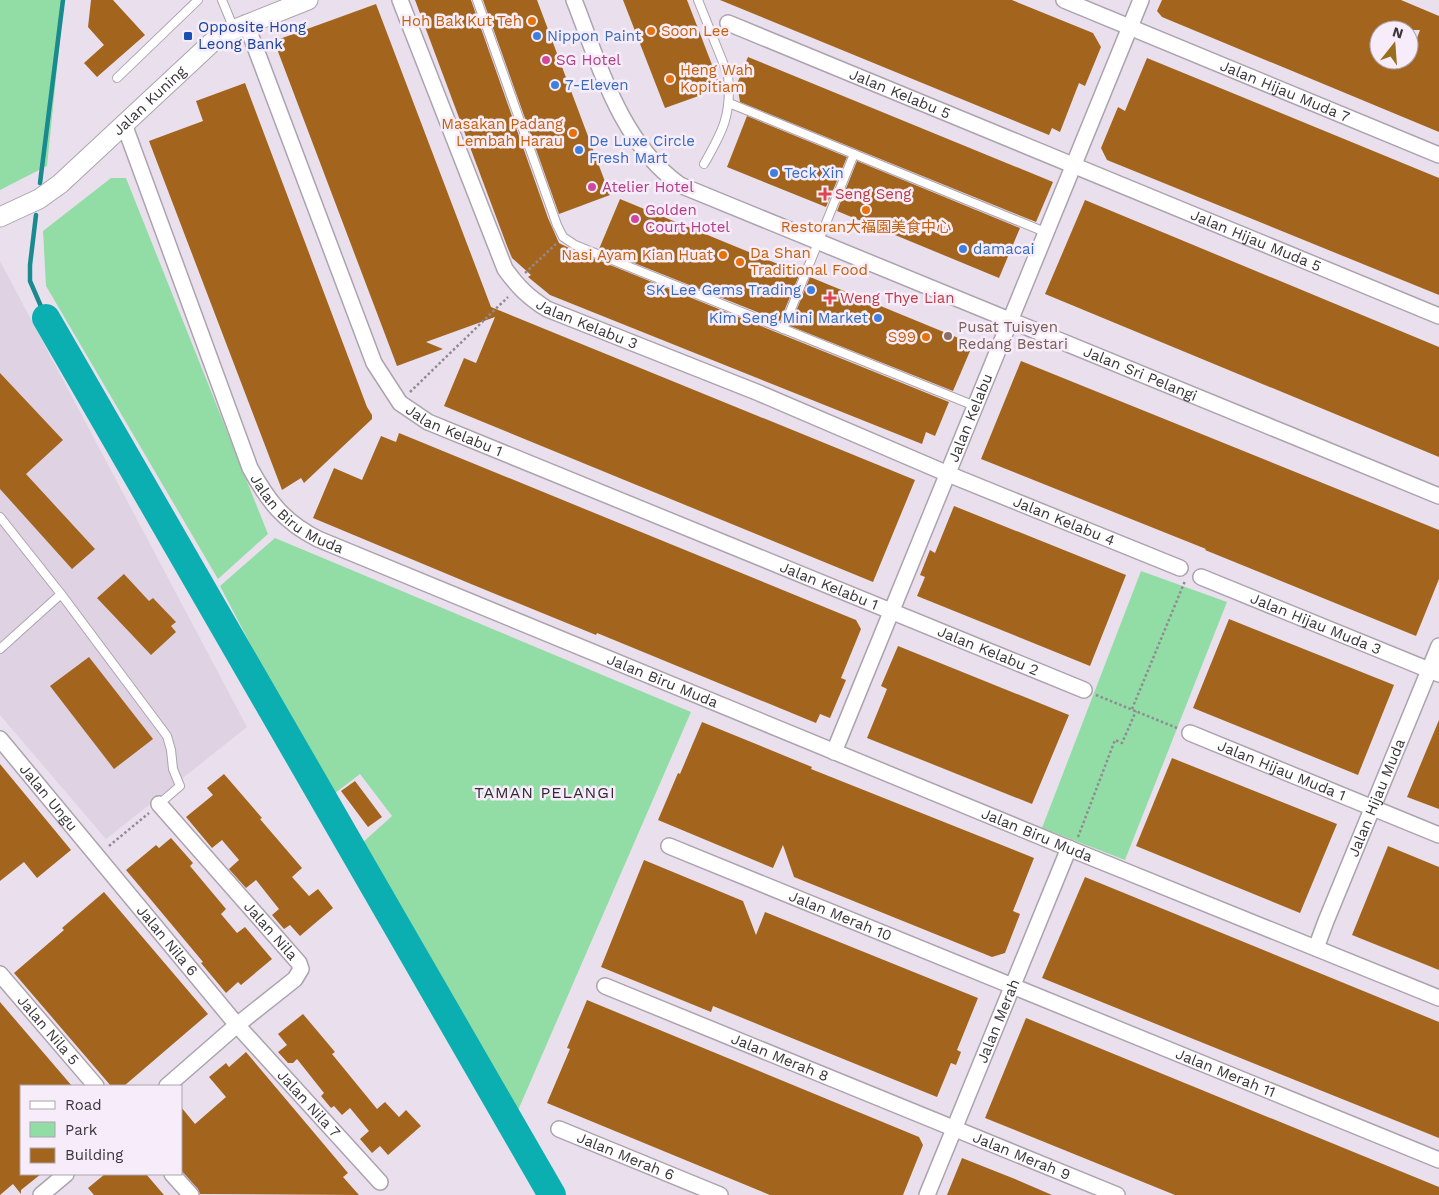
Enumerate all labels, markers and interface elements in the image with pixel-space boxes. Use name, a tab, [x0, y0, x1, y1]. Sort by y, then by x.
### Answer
place label: Hoh Bak Kut Teh	[401, 12, 522, 30]
marker: Hoh Bak Kut Teh	[526, 15, 538, 27]
place label: Opposite Hong Leong Bank	[198, 18, 306, 53]
north arrow	[1369, 20, 1419, 70]
place label: Soon Lee	[661, 22, 729, 40]
text: N	[1391, 23, 1405, 42]
marker: Soon Lee	[645, 25, 657, 37]
place label: Nippon Paint	[547, 27, 642, 45]
marker: Opposite Hong Leong Bank	[182, 30, 194, 42]
marker: Nippon Paint	[531, 30, 543, 42]
place label: SG Hotel	[556, 51, 621, 69]
marker: SG Hotel	[540, 54, 552, 66]
street label: Jalan Hijau Muda 7	[1217, 57, 1352, 126]
place label: Heng Wah Kopitiam	[680, 61, 753, 96]
street label: Jalan Kuning	[109, 62, 190, 139]
street label: Jalan Kelabu 5	[847, 65, 953, 123]
marker: Heng Wah Kopitiam	[664, 73, 676, 85]
place label: 7-Eleven	[565, 76, 629, 94]
marker: 7-Eleven	[549, 79, 561, 91]
place label: Masakan Padang Lembah Harau	[441, 115, 563, 150]
marker: Masakan Padang Lembah Harau	[567, 127, 579, 139]
place label: De Luxe Circle Fresh Mart	[589, 132, 695, 167]
marker: De Luxe Circle Fresh Mart	[573, 144, 585, 156]
place label: Teck Xin	[784, 164, 844, 182]
marker: Teck Xin	[768, 167, 780, 179]
place label: Atelier Hotel	[602, 178, 694, 196]
marker: Atelier Hotel	[586, 181, 598, 193]
place label: Seng Seng	[835, 185, 911, 203]
marker: Seng Seng	[819, 188, 831, 200]
place label: Golden Court Hotel	[645, 201, 730, 236]
marker: Restoran大福園美食中心	[860, 204, 872, 216]
street label: Jalan Hijau Muda 5	[1188, 206, 1324, 275]
marker: Golden Court Hotel	[629, 213, 641, 225]
place label: Restoran大福園美食中心	[781, 218, 951, 236]
place label: damacai	[973, 240, 1035, 258]
marker: damacai	[957, 243, 969, 255]
place label: Da Shan Traditional Food	[750, 244, 868, 279]
place label: Nasi Ayam Kian Huat	[561, 246, 714, 264]
marker: Nasi Ayam Kian Huat	[717, 249, 729, 261]
marker: Da Shan Traditional Food	[734, 256, 746, 268]
place label: SK Lee Gems Trading	[646, 281, 801, 299]
marker: SK Lee Gems Trading	[805, 284, 817, 296]
place label: Weng Thye Lian	[840, 289, 955, 307]
marker: Weng Thye Lian	[824, 292, 836, 304]
street label: Jalan Kelabu 3	[532, 295, 640, 353]
place label: Kim Seng Mini Market	[709, 309, 869, 327]
marker: Kim Seng Mini Market	[872, 312, 884, 324]
place label: Pusat Tuisyen Redang Bestari	[958, 318, 1068, 353]
place label: S99	[888, 328, 916, 346]
marker: Pusat Tuisyen Redang Bestari	[942, 330, 954, 342]
marker: S99	[920, 331, 932, 343]
street label: Jalan Sri Pelangi	[1081, 342, 1200, 405]
street label: Jalan Kelabu	[944, 371, 997, 465]
street label: Jalan Kelabu 1	[402, 400, 505, 460]
street label: Jalan Biru Muda	[246, 471, 347, 558]
street label: Jalan Kelabu 4	[1010, 492, 1118, 550]
street label: Jalan Kelabu 1	[777, 558, 881, 614]
street label: Jalan Hijau Muda 3	[1248, 589, 1384, 658]
street label: Jalan Kelabu 2	[935, 622, 1041, 680]
street label: Jalan Biru Muda	[604, 650, 721, 712]
street label: Jalan Hijau Muda 1	[1215, 736, 1348, 805]
street label: Jalan Hijau Muda	[1344, 736, 1409, 859]
street label: Jalan Ungu	[16, 760, 81, 835]
district label: TAMAN PELANGI	[474, 783, 616, 802]
street label: Jalan Biru Muda	[979, 804, 1096, 866]
street label: Jalan Merah 10	[786, 887, 894, 945]
street label: Jalan Nila	[240, 898, 302, 964]
street label: Jalan Nila 6	[133, 902, 202, 980]
street label: Jalan Merah	[973, 976, 1023, 1066]
street label: Jalan Nila 5	[13, 992, 83, 1069]
street label: Jalan Merah 8	[729, 1029, 831, 1085]
street label: Jalan Merah 11	[1173, 1045, 1278, 1101]
street label: Jalan Nila 7	[274, 1066, 344, 1141]
legend	[20, 1085, 182, 1175]
text: Road	[65, 1096, 102, 1114]
text: Park	[65, 1121, 98, 1139]
street label: Jalan Merah 6	[574, 1128, 677, 1184]
street label: Jalan Merah 9	[970, 1128, 1073, 1184]
text: Building	[65, 1146, 123, 1164]

